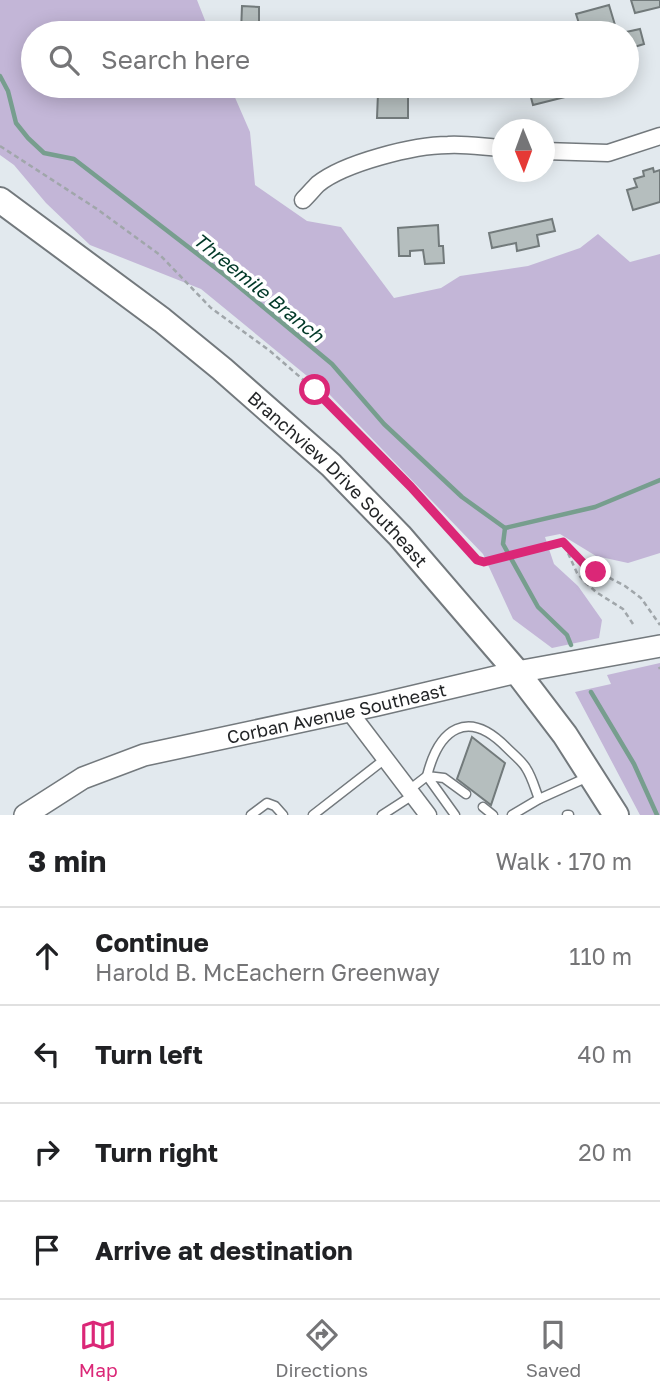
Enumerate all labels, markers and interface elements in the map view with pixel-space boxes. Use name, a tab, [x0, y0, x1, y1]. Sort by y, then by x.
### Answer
search box	[21, 21, 639, 98]
icon: search	[45, 41, 83, 79]
text: Search here	[101, 44, 250, 75]
north arrow	[492, 119, 555, 182]
water label: Threemile Branch	[189, 227, 330, 347]
route start	[299, 374, 330, 405]
street label: Branchview Drive Southeast	[244, 386, 433, 571]
route end	[580, 556, 611, 587]
street label: Corban Avenue Southeast	[225, 678, 448, 748]
text: 3 min	[28, 843, 106, 879]
text: Walk · 170 m	[495, 847, 632, 875]
text: Continue	[95, 927, 209, 958]
icon: ahead	[28, 937, 66, 975]
text: 110 m	[569, 942, 632, 970]
text: Harold B. McEachern Greenway	[95, 958, 440, 986]
icon: left	[28, 1035, 66, 1073]
text: Turn left	[95, 1039, 203, 1070]
text: 40 m	[578, 1040, 632, 1068]
icon: right	[28, 1133, 66, 1171]
text: Turn right	[95, 1137, 218, 1168]
text: 20 m	[578, 1138, 632, 1166]
icon: arrive	[28, 1231, 66, 1269]
text: Arrive at destination	[95, 1235, 353, 1266]
tab: Map	[79, 1316, 118, 1381]
tab: Directions	[275, 1316, 368, 1381]
tab: Saved	[526, 1316, 581, 1381]

